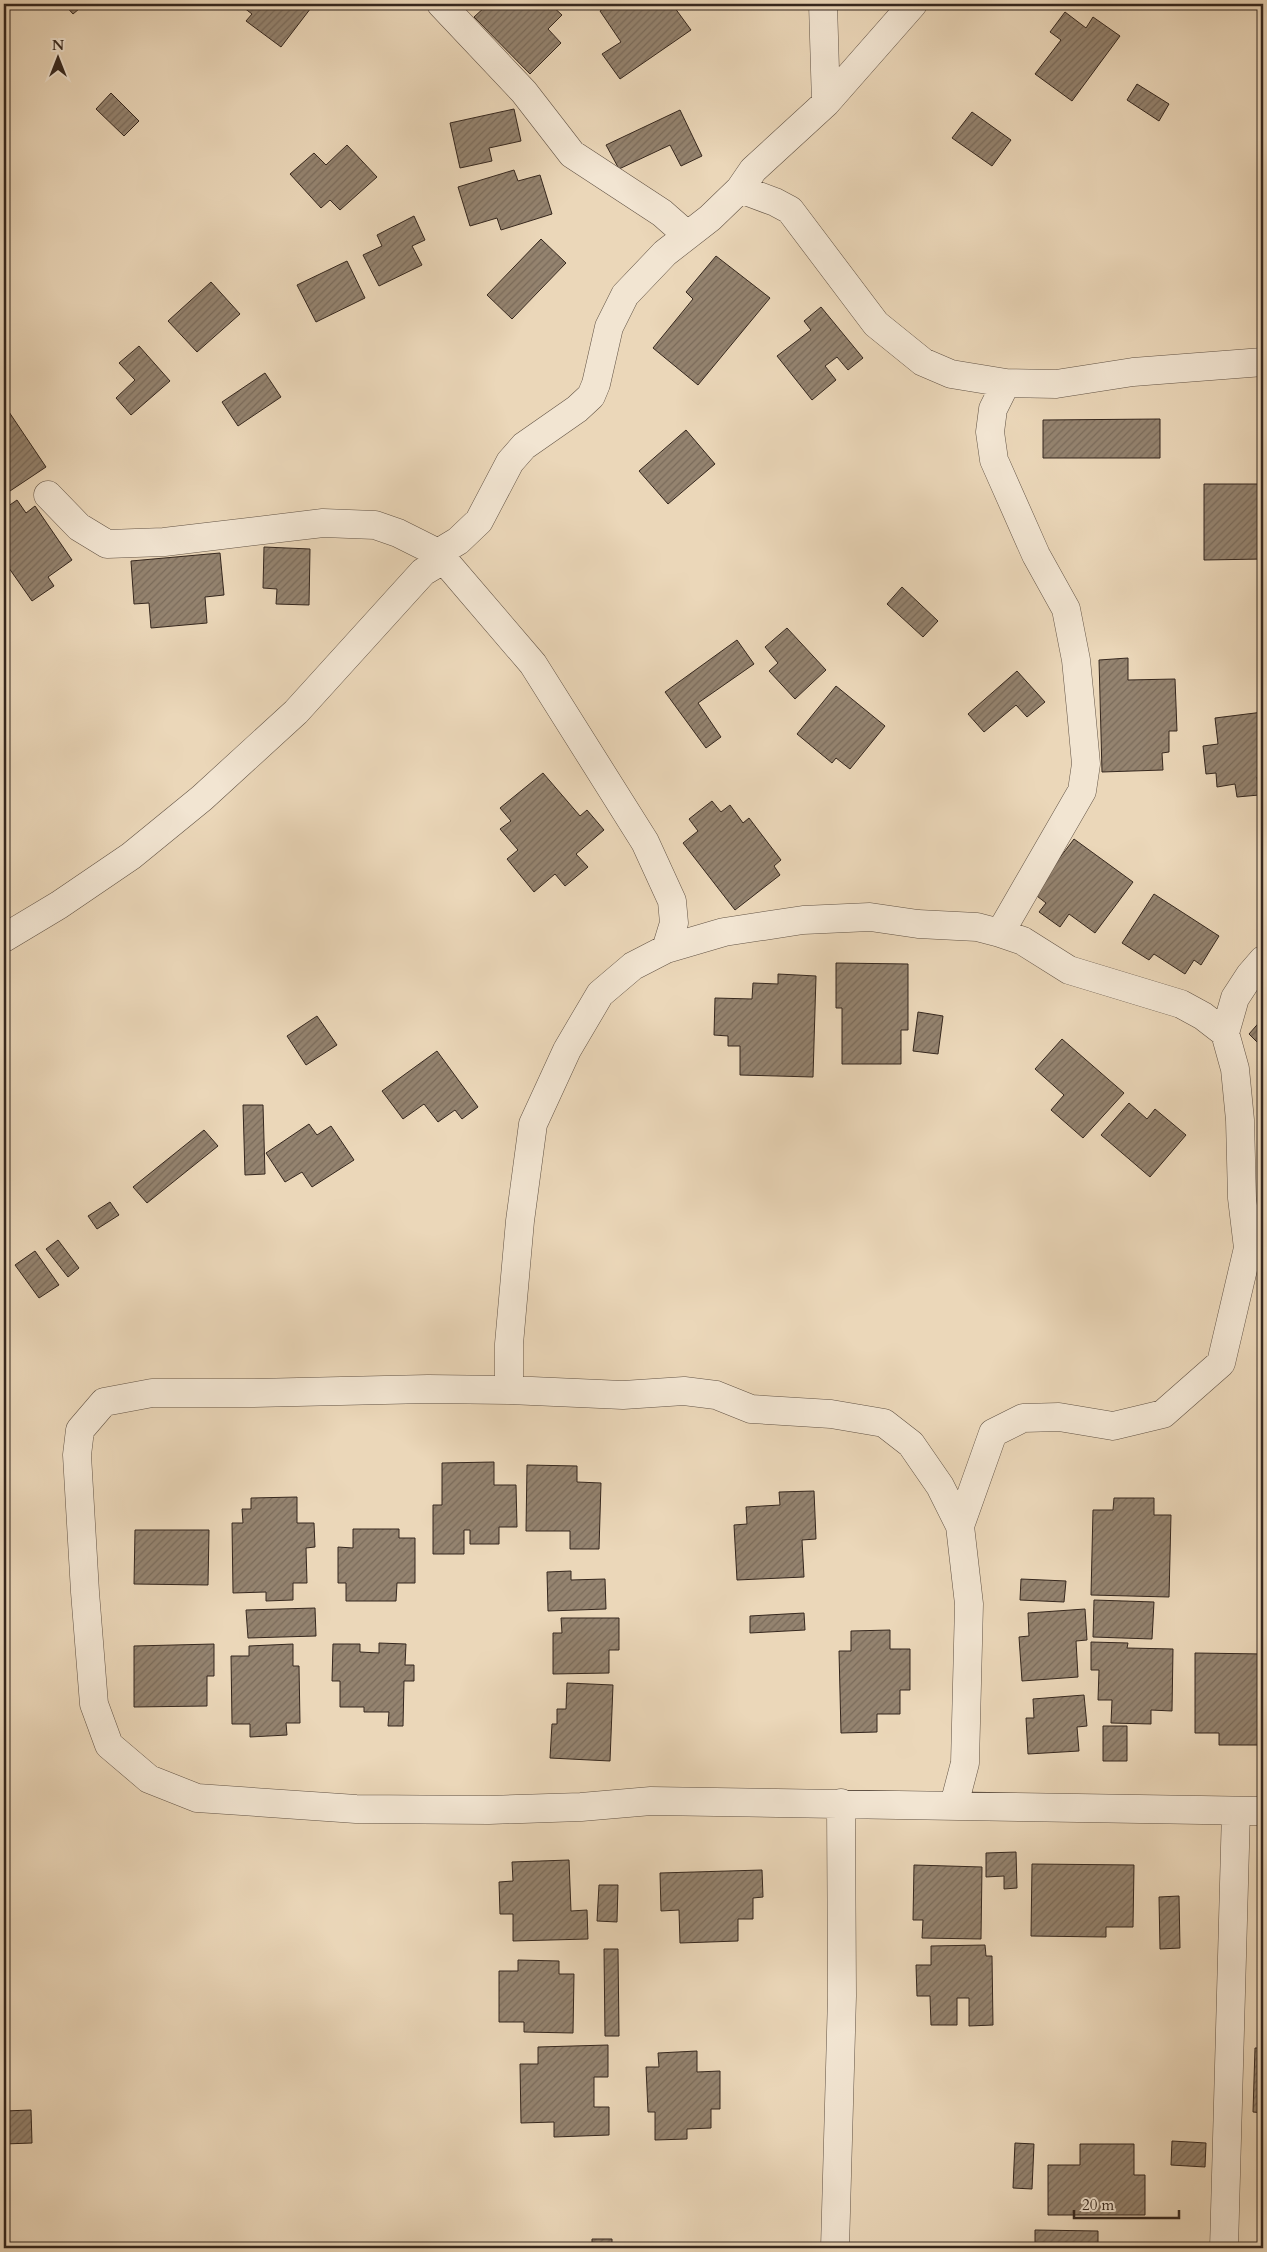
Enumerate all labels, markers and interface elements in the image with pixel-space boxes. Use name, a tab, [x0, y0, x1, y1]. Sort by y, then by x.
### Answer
north arrow	[32, 32, 82, 82]
text: N	[52, 36, 64, 55]
scale bar	[1074, 2187, 1180, 2219]
text: 20 m	[1082, 2195, 1114, 2215]

